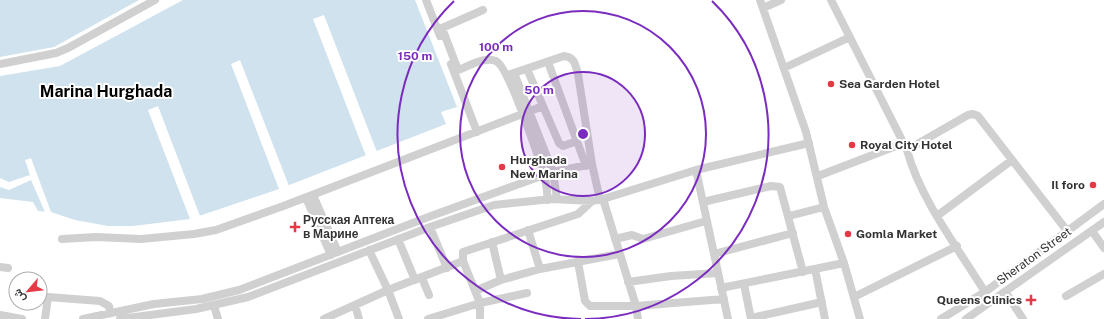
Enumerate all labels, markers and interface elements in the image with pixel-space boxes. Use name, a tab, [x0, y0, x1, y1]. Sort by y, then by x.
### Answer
text: 100 m	[479, 40, 513, 54]
text: 150 m	[398, 49, 432, 63]
place label: Sea Garden Hotel	[839, 77, 940, 91]
marker: Sea Garden Hotel	[826, 79, 836, 89]
district label: Marina Hurghada	[40, 82, 172, 101]
text: 50 m	[524, 83, 554, 97]
centre of rings	[576, 127, 590, 141]
place label: Royal City Hotel	[860, 138, 953, 152]
marker: Royal City Hotel	[847, 140, 857, 150]
place label: Hurghada New Marina	[510, 153, 578, 181]
marker: Hurghada New Marina	[497, 162, 507, 172]
place label: Il foro	[1051, 178, 1085, 192]
marker: Il foro	[1088, 180, 1098, 190]
place label: Русская Аптека в Марине	[303, 213, 395, 241]
marker: Русская Аптека в Марине	[290, 222, 300, 232]
street label: Sheraton Street	[994, 224, 1074, 288]
place label: Gomla Market	[856, 227, 937, 241]
marker: Gomla Market	[843, 229, 853, 239]
north arrow	[8, 271, 48, 311]
text: ش	[11, 287, 28, 304]
place label: Queens Clinics	[937, 293, 1022, 307]
marker: Queens Clinics	[1025, 294, 1037, 306]

